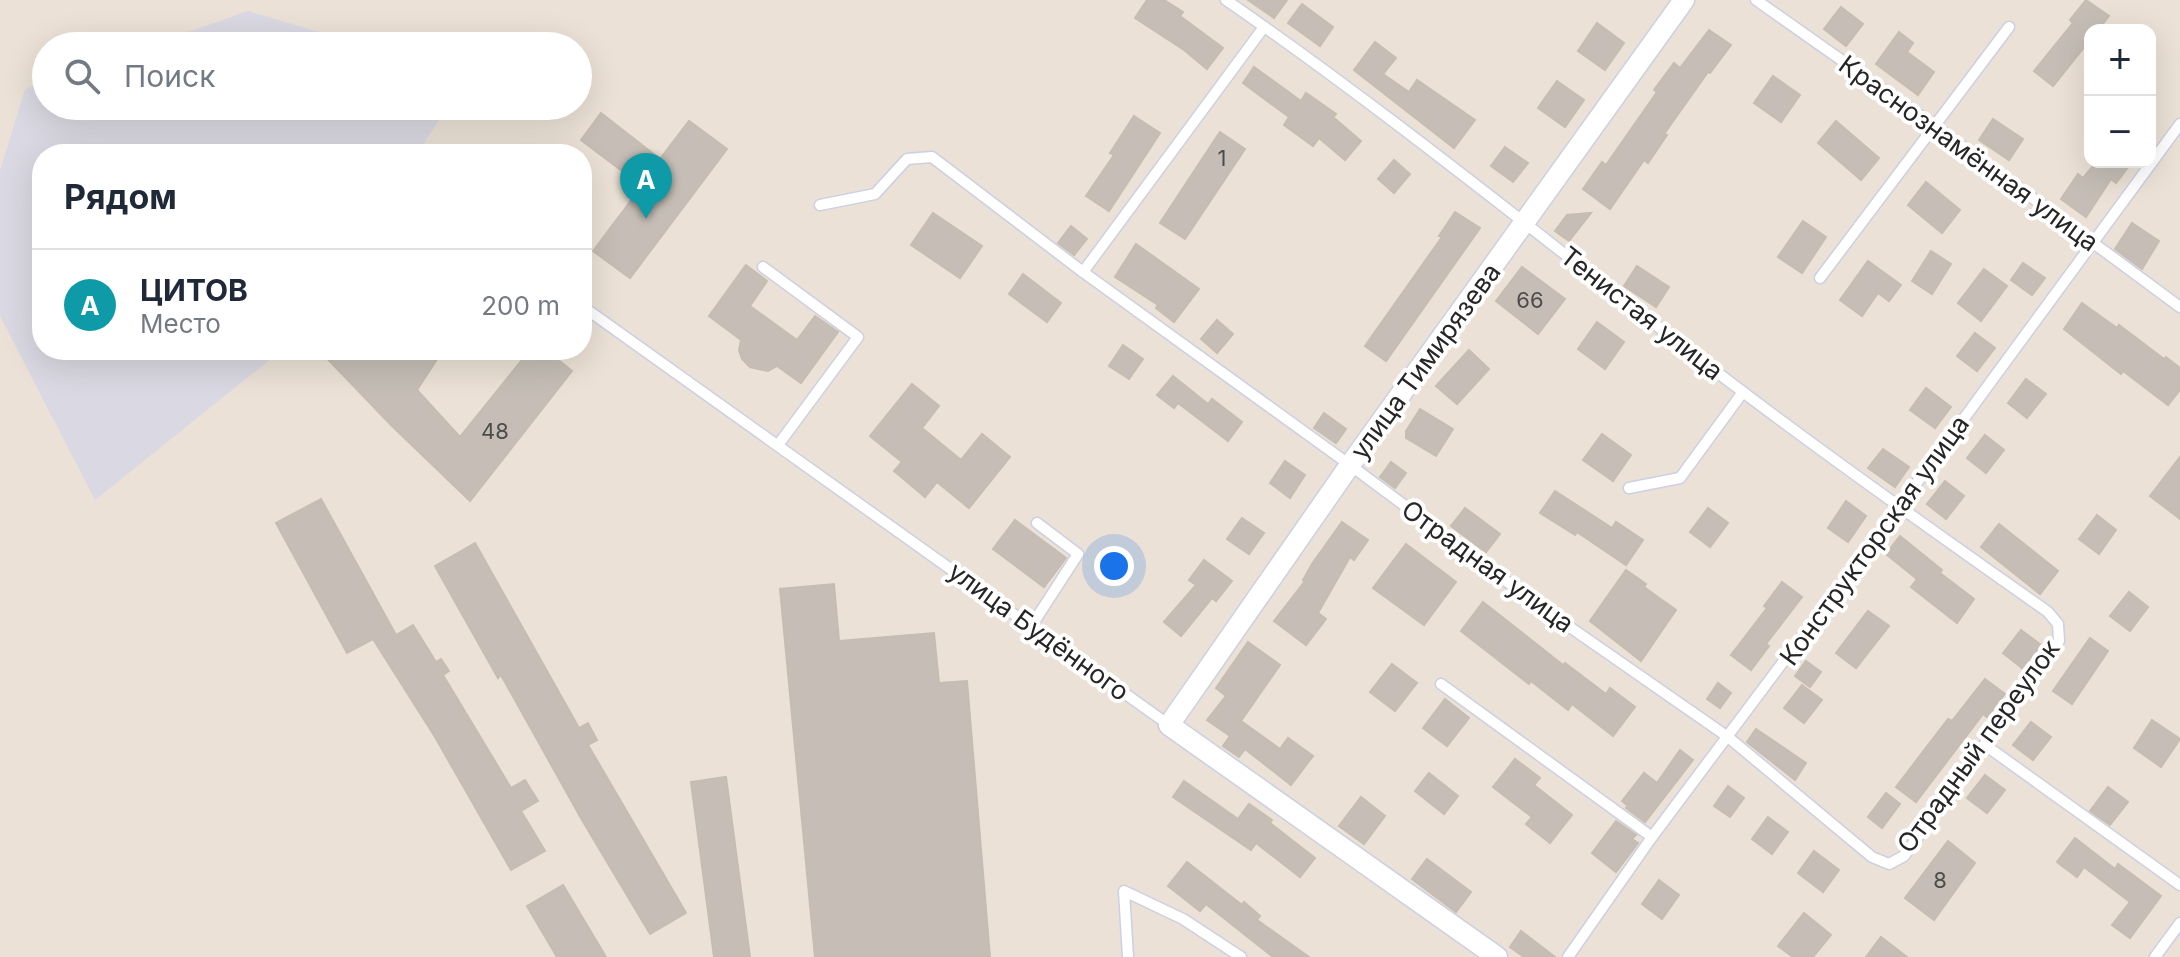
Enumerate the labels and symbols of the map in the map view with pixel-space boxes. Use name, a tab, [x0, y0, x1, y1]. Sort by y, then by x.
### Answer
street label: Краснознамённая улица	[1833, 48, 2105, 258]
house number: 1	[1218, 145, 1226, 171]
pin: A	[620, 153, 672, 219]
street label: Тенистая улица	[1555, 240, 1729, 386]
street label: улица Тимирязева	[1343, 257, 1507, 465]
house number: 66	[1516, 287, 1544, 313]
street label: Конструкторская улица	[1773, 409, 1975, 671]
house number: 48	[481, 418, 509, 444]
street label: Отрадная улица	[1396, 493, 1580, 639]
your location	[1094, 546, 1134, 586]
street label: улица Будённого	[943, 555, 1135, 707]
street label: Отрадный переулок	[1890, 633, 2066, 859]
house number: 8	[1933, 867, 1947, 893]

